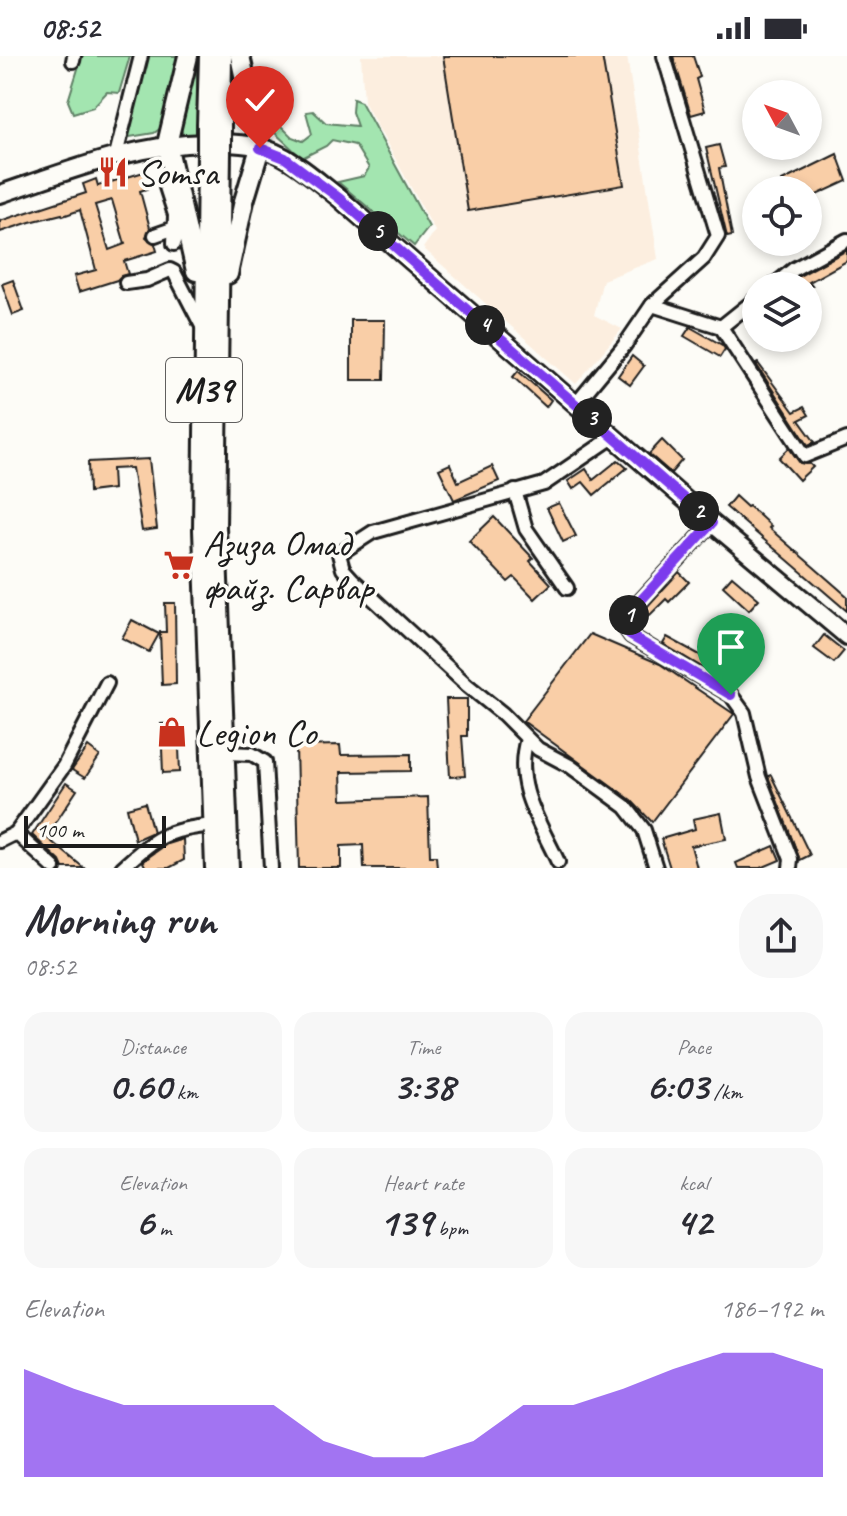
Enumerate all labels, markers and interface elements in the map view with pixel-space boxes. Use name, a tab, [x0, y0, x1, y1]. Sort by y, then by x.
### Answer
text: 08:52	[40, 9, 99, 47]
pin	[226, 66, 294, 148]
icon: check	[238, 78, 282, 122]
north arrow	[742, 80, 822, 160]
map controls	[742, 80, 822, 352]
place label: Somsa	[137, 149, 221, 196]
restaurant icon: Somsa	[96, 155, 130, 189]
button: locate	[742, 176, 822, 256]
pin: 5	[358, 211, 398, 251]
text: 5	[373, 217, 383, 245]
button: layers	[742, 272, 822, 352]
pin: 4	[465, 305, 505, 345]
text: 4	[480, 311, 490, 339]
road number: M39	[166, 358, 242, 422]
pin: 3	[572, 398, 612, 438]
text: 3	[587, 404, 597, 432]
pin: 2	[679, 491, 719, 531]
text: 2	[694, 497, 704, 525]
place label: Азиза Омад файз. Сарвар	[203, 520, 376, 611]
supermarket icon: Азиза Омад файз. Сарвар	[162, 548, 196, 582]
pin: 1	[609, 595, 649, 635]
text: 1	[624, 601, 634, 629]
pin	[697, 613, 765, 695]
icon: arrive	[709, 625, 753, 669]
place label: Legion Co	[196, 709, 319, 756]
shop icon: Legion Co	[155, 715, 189, 749]
scale bar	[24, 812, 166, 848]
text: 100 m	[36, 816, 83, 844]
text: Morning run	[24, 892, 216, 947]
button: share	[739, 894, 823, 978]
text: 08:52	[24, 950, 76, 983]
text: Distance	[120, 1033, 186, 1061]
text: Time	[407, 1033, 440, 1061]
text: Pace	[677, 1033, 711, 1061]
text: 0.60	[108, 1061, 171, 1111]
text: 3:38	[393, 1061, 454, 1111]
text: 6:03	[645, 1061, 708, 1111]
text: km	[171, 1078, 198, 1106]
text: /km	[708, 1078, 742, 1106]
text: Elevation	[119, 1169, 187, 1197]
text: Heart rate	[383, 1169, 464, 1197]
text: kcal	[679, 1169, 708, 1197]
text: 6	[135, 1197, 154, 1247]
text: 139	[379, 1197, 432, 1247]
text: 42	[676, 1197, 712, 1247]
text: m	[154, 1214, 171, 1242]
text: bpm	[432, 1214, 468, 1242]
text: Elevation	[24, 1292, 104, 1325]
text: 186–192 m	[720, 1292, 823, 1325]

